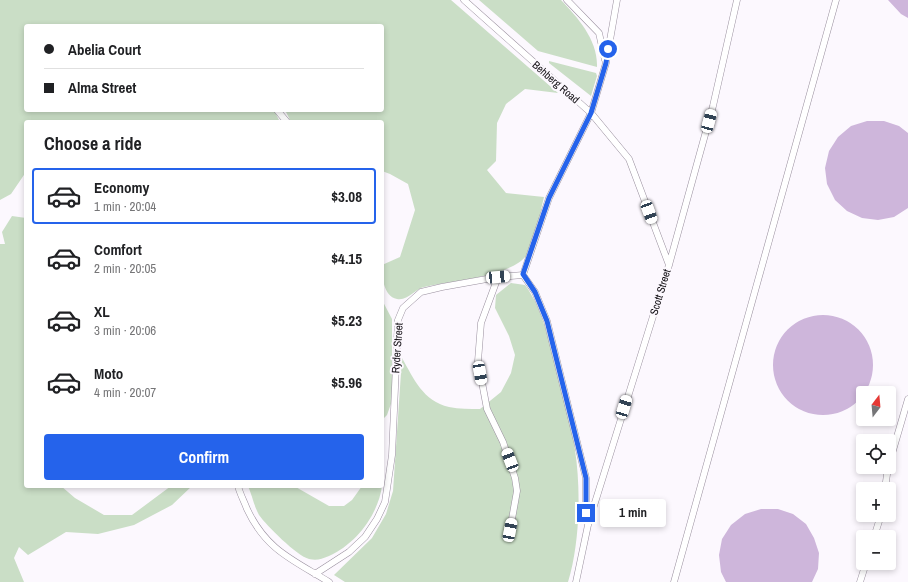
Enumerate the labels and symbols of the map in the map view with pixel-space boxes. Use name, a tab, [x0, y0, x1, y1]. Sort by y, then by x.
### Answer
route start	[599, 40, 617, 58]
street label: Behberg Road	[529, 58, 583, 106]
car	[700, 108, 718, 134]
car	[639, 199, 659, 225]
street label: Scott Street	[646, 267, 674, 317]
car	[486, 270, 510, 284]
street label: Ryder Street	[388, 322, 406, 374]
car	[472, 360, 488, 386]
north arrow	[856, 386, 896, 426]
car	[615, 394, 633, 420]
car	[500, 447, 520, 473]
callout: 1 min	[600, 499, 666, 527]
route end	[577, 504, 595, 522]
car	[502, 517, 518, 543]

